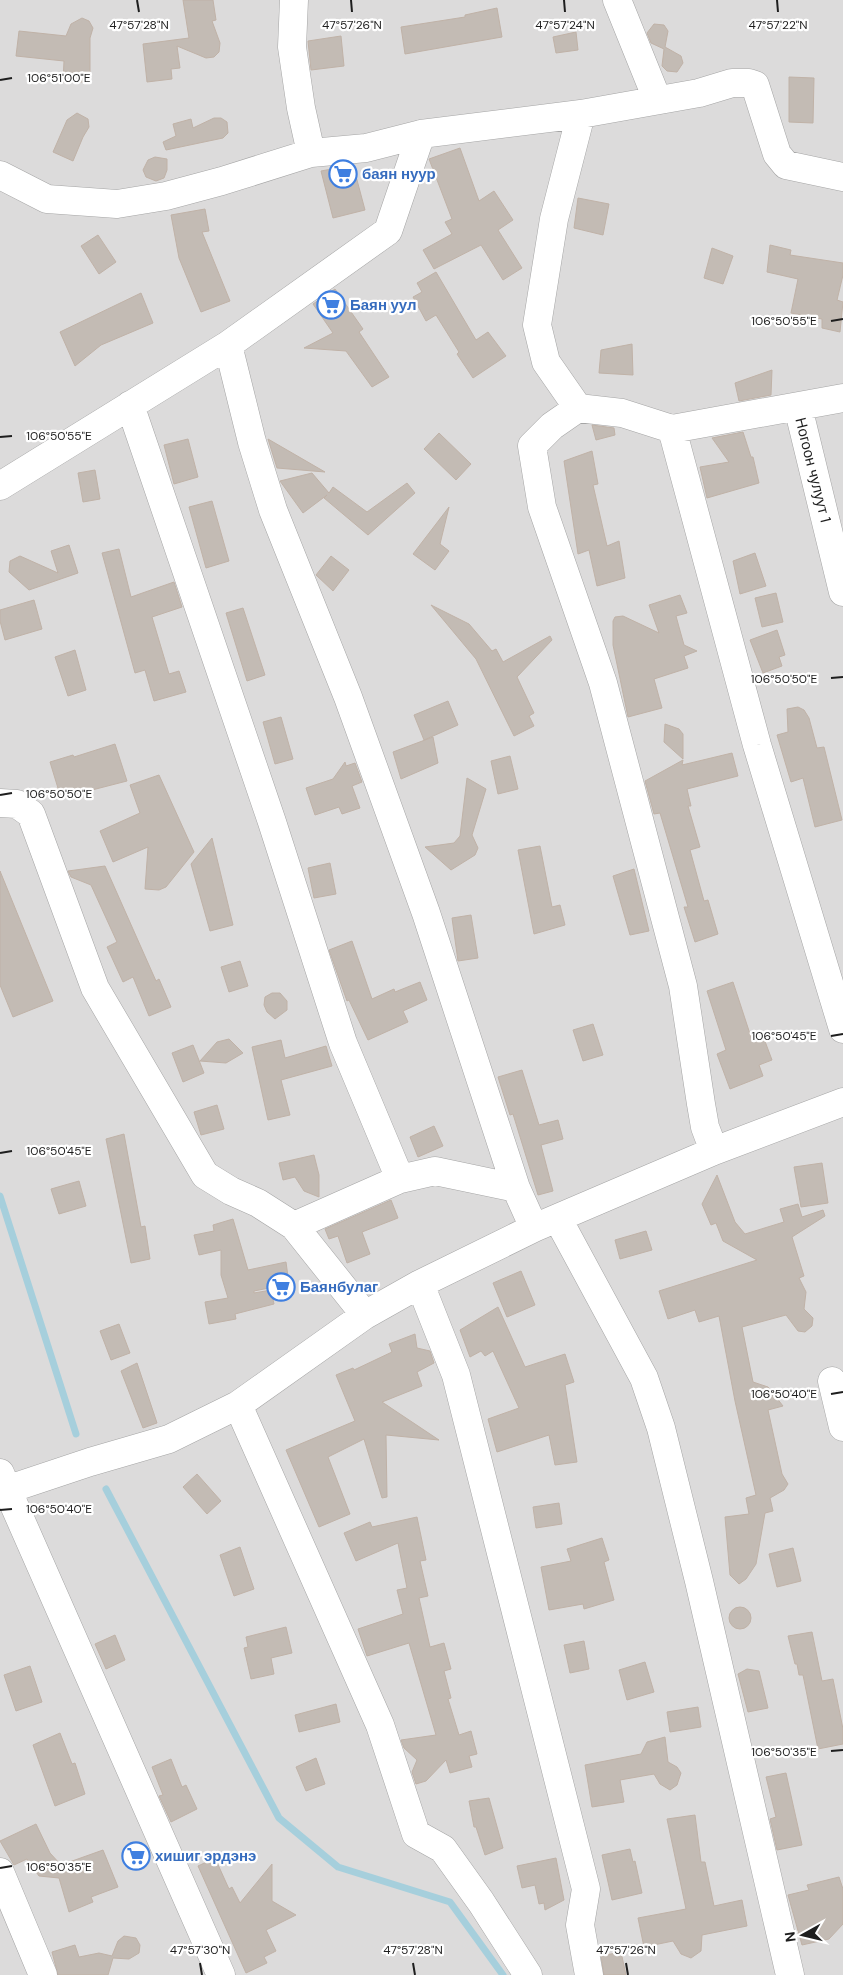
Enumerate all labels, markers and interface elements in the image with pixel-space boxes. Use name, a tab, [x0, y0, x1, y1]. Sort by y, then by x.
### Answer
text: 47°57'28"N	[109, 17, 169, 33]
text: 47°57'26"N	[322, 17, 382, 33]
text: 47°57'24"N	[535, 17, 595, 33]
text: 47°57'22"N	[748, 17, 808, 33]
text: 106°51'00"E	[27, 70, 91, 86]
supermarket icon: баян нуур	[328, 159, 358, 189]
place label: баян нуур	[362, 164, 436, 184]
supermarket icon: Баян уул	[316, 290, 346, 320]
place label: Баян уул	[350, 295, 416, 315]
text: 106°50'55"E	[751, 313, 817, 329]
street label: Ногоон чулуут 1	[790, 415, 836, 525]
text: 106°50'55"E	[26, 428, 92, 444]
text: 106°50'50"E	[751, 671, 817, 687]
text: 106°50'50"E	[26, 786, 92, 802]
text: 106°50'45"E	[751, 1028, 817, 1044]
text: 106°50'45"E	[26, 1143, 92, 1159]
supermarket icon: Баянбулаг	[266, 1272, 296, 1302]
place label: Баянбулаг	[300, 1277, 378, 1297]
text: 106°50'40"E	[751, 1386, 817, 1402]
text: 106°50'40"E	[26, 1501, 92, 1517]
text: 106°50'35"E	[751, 1744, 817, 1760]
supermarket icon: хишиг эрдэнэ	[121, 1841, 151, 1871]
place label: хишиг эрдэнэ	[155, 1846, 256, 1866]
text: 106°50'35"E	[26, 1859, 92, 1875]
north arrow	[778, 1910, 828, 1960]
text: N	[781, 1930, 800, 1943]
text: 47°57'30"N	[170, 1942, 230, 1958]
text: 47°57'28"N	[383, 1942, 443, 1958]
text: 47°57'26"N	[596, 1942, 656, 1958]

